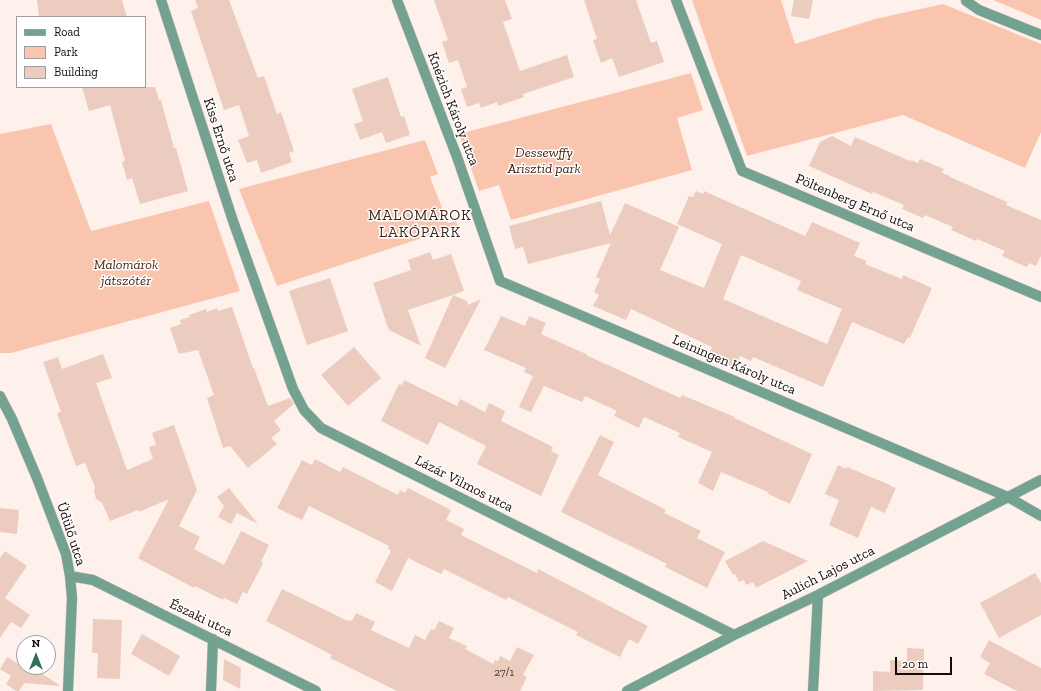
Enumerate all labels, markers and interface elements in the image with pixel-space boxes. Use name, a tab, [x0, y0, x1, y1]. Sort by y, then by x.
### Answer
legend	[16, 16, 146, 88]
text: Road	[54, 25, 80, 39]
text: Park	[54, 45, 78, 59]
street label: Knézich Károly utca	[424, 50, 482, 168]
text: Building	[54, 65, 98, 79]
street label: Kiss Ernő utca	[200, 96, 242, 184]
park label: Dessewffy Arisztid park	[507, 145, 581, 178]
street label: Pöltenberg Ernő utca	[793, 170, 917, 236]
district label: MALOMÁROK LAKÓPARK	[368, 207, 472, 242]
park label: Malomárok játszótér	[94, 257, 158, 290]
street label: Leiningen Károly utca	[670, 331, 798, 399]
street label: Lázár Vilmos utca	[412, 452, 516, 516]
street label: Üdülő utca	[53, 500, 89, 568]
street label: Aulich Lajos utca	[779, 542, 877, 604]
street label: Északi utca	[167, 595, 235, 641]
north arrow	[16, 635, 56, 675]
text: N	[32, 637, 40, 650]
scale bar	[897, 649, 954, 675]
text: 20 m	[902, 657, 928, 671]
house number: 27/1	[494, 666, 514, 680]

